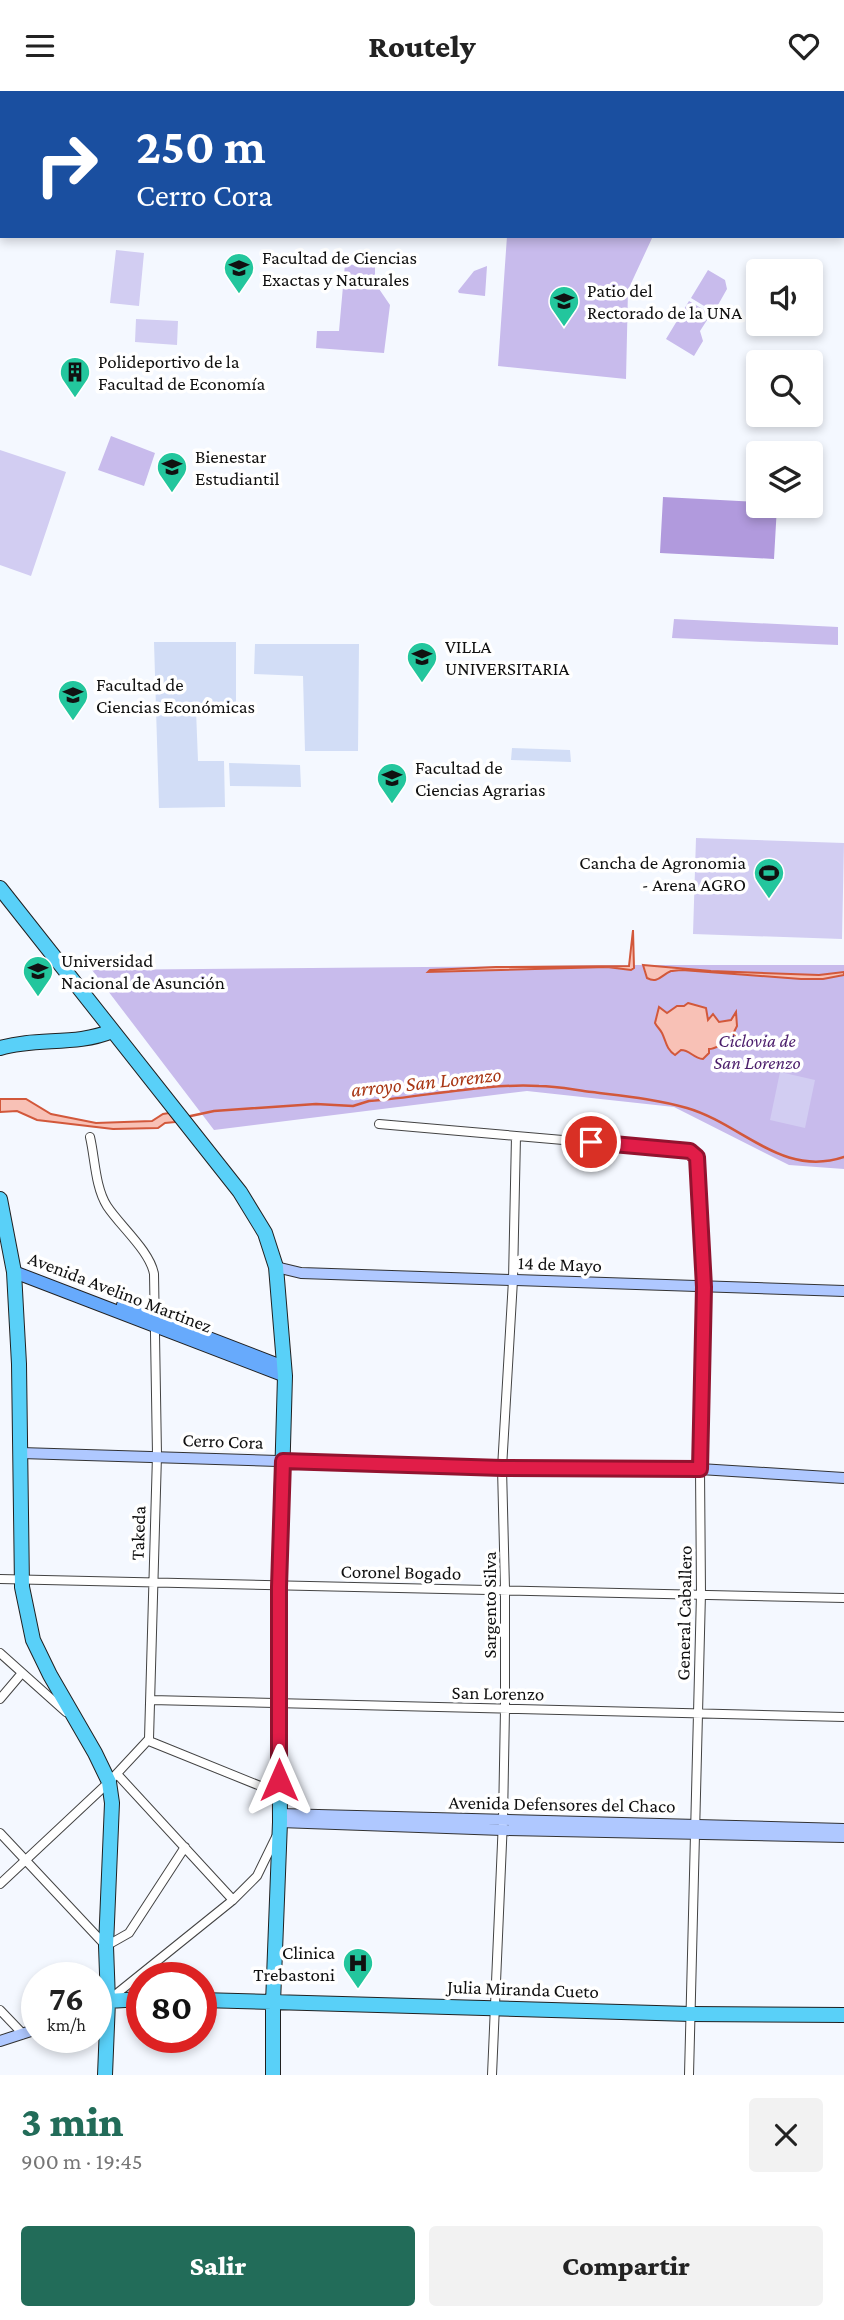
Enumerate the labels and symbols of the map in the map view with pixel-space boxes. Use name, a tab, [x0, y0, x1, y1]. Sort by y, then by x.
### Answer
place label: Facultad de Ciencias Exactas y Naturales	[262, 247, 417, 290]
school or university icon: Facultad de Ciencias Exactas y Naturales	[222, 251, 256, 295]
place label: Patio del Rectorado de la UNA	[587, 280, 742, 323]
school or university icon: Patio del Rectorado de la UNA	[547, 284, 581, 328]
place label: Polideportivo de la Facultad de Economía	[98, 351, 266, 394]
building icon: Polideportivo de la Facultad de Economía	[58, 355, 92, 399]
place label: Bienestar Estudiantil	[195, 446, 279, 489]
school or university icon: Bienestar Estudiantil	[155, 450, 189, 494]
place label: VILLA UNIVERSITARIA	[445, 636, 569, 679]
school or university icon: VILLA UNIVERSITARIA	[405, 640, 439, 684]
place label: Facultad de Ciencias Económicas	[96, 674, 255, 717]
school or university icon: Facultad de Ciencias Económicas	[56, 678, 90, 722]
place label: Facultad de Ciencias Agrarias	[415, 757, 545, 800]
school or university icon: Facultad de Ciencias Agrarias	[375, 761, 409, 805]
place label: Cancha de Agronomia - Arena AGRO	[579, 852, 746, 895]
sports icon: Cancha de Agronomia - Arena AGRO	[752, 856, 786, 900]
place label: Universidad Nacional de Asunción	[61, 950, 225, 993]
school or university icon: Universidad Nacional de Asunción	[21, 954, 55, 998]
park label: Ciclovia de San Lorenzo	[713, 1030, 801, 1073]
water label: arroyo San Lorenzo	[350, 1062, 502, 1102]
pin	[561, 1112, 621, 1172]
street label: Avenida Avelino Martinez	[25, 1247, 215, 1337]
street label: 14 de Mayo	[518, 1252, 602, 1276]
street label: Cerro Cora	[182, 1429, 264, 1453]
street label: Takeda	[127, 1505, 149, 1561]
street label: General Caballero	[672, 1545, 696, 1681]
street label: Sargento Silva	[479, 1551, 500, 1659]
street label: Coronel Bogado	[341, 1560, 461, 1584]
street label: San Lorenzo	[451, 1682, 545, 1704]
position arrow	[242, 1743, 316, 1817]
street label: Avenida Defensores del Chaco	[448, 1792, 676, 1816]
place label: Clinica Trebastoni	[253, 1942, 335, 1985]
hospital icon: Clinica Trebastoni	[341, 1946, 375, 1990]
speed limit sign: 80	[126, 1962, 217, 2053]
street label: Julia Miranda Cueto	[445, 1976, 599, 2002]

